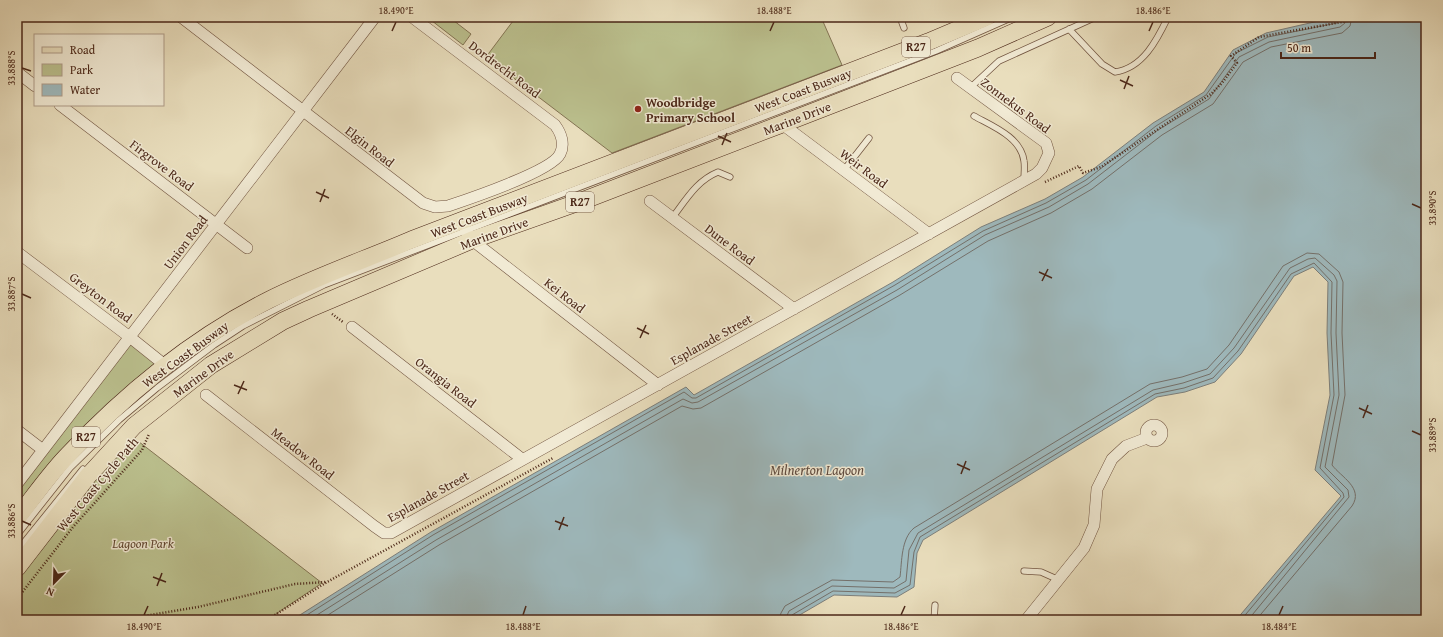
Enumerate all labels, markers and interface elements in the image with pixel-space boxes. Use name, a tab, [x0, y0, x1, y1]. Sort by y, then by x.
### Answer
text: 18.490°E	[378, 3, 414, 18]
text: 18.488°E	[756, 3, 792, 18]
text: 18.486°E	[1135, 3, 1171, 18]
legend	[34, 34, 164, 106]
scale bar	[1281, 34, 1375, 60]
street label: Dordrecht Road	[465, 36, 545, 103]
road number: R27	[902, 37, 930, 57]
text: 50 m	[1287, 39, 1311, 56]
text: Road	[70, 41, 96, 58]
text: 33.888°S	[4, 50, 19, 85]
text: Park	[70, 61, 94, 78]
street label: West Coast Busway	[752, 63, 855, 118]
street label: Zonnekus Road	[977, 73, 1055, 138]
text: Water	[70, 81, 100, 98]
place label: Woodbridge Primary School	[646, 93, 735, 127]
street label: Marine Drive	[761, 97, 834, 140]
marker: Woodbridge Primary School	[633, 104, 643, 114]
street label: Elgin Road	[341, 121, 398, 172]
street label: Firgrove Road	[126, 135, 198, 196]
street label: Weir Road	[836, 144, 892, 193]
street label: West Coast Busway	[428, 188, 531, 243]
text: 33.890°S	[1425, 190, 1440, 225]
road number: R27	[566, 192, 594, 212]
street label: Union Road	[159, 211, 212, 273]
street label: Marine Drive	[457, 212, 531, 255]
street label: Dune Road	[701, 219, 759, 270]
street label: Greyton Road	[65, 268, 136, 327]
street label: Kei Road	[540, 273, 589, 318]
text: 33.887°S	[4, 276, 19, 311]
street label: Esplanade Street	[667, 309, 756, 370]
street label: West Coast Busway	[138, 316, 233, 392]
street label: Marine Drive	[169, 345, 238, 402]
street label: Orangia Road	[411, 352, 480, 412]
text: 33.889°S	[1425, 417, 1440, 452]
street label: Meadow Road	[267, 423, 338, 484]
road number: R27	[72, 427, 100, 447]
street label: West Coast Cycle Path	[52, 432, 143, 536]
water label: Milnerton Lagoon	[770, 460, 864, 480]
street label: Esplanade Street	[384, 466, 473, 527]
text: 33.886°S	[4, 503, 19, 538]
park label: Lagoon Park	[111, 534, 174, 553]
north arrow	[34, 563, 74, 603]
text: N	[43, 583, 57, 601]
text: 18.490°E	[126, 619, 162, 634]
text: 18.488°E	[505, 619, 541, 634]
text: 18.486°E	[883, 619, 919, 634]
text: 18.484°E	[1261, 619, 1297, 634]

